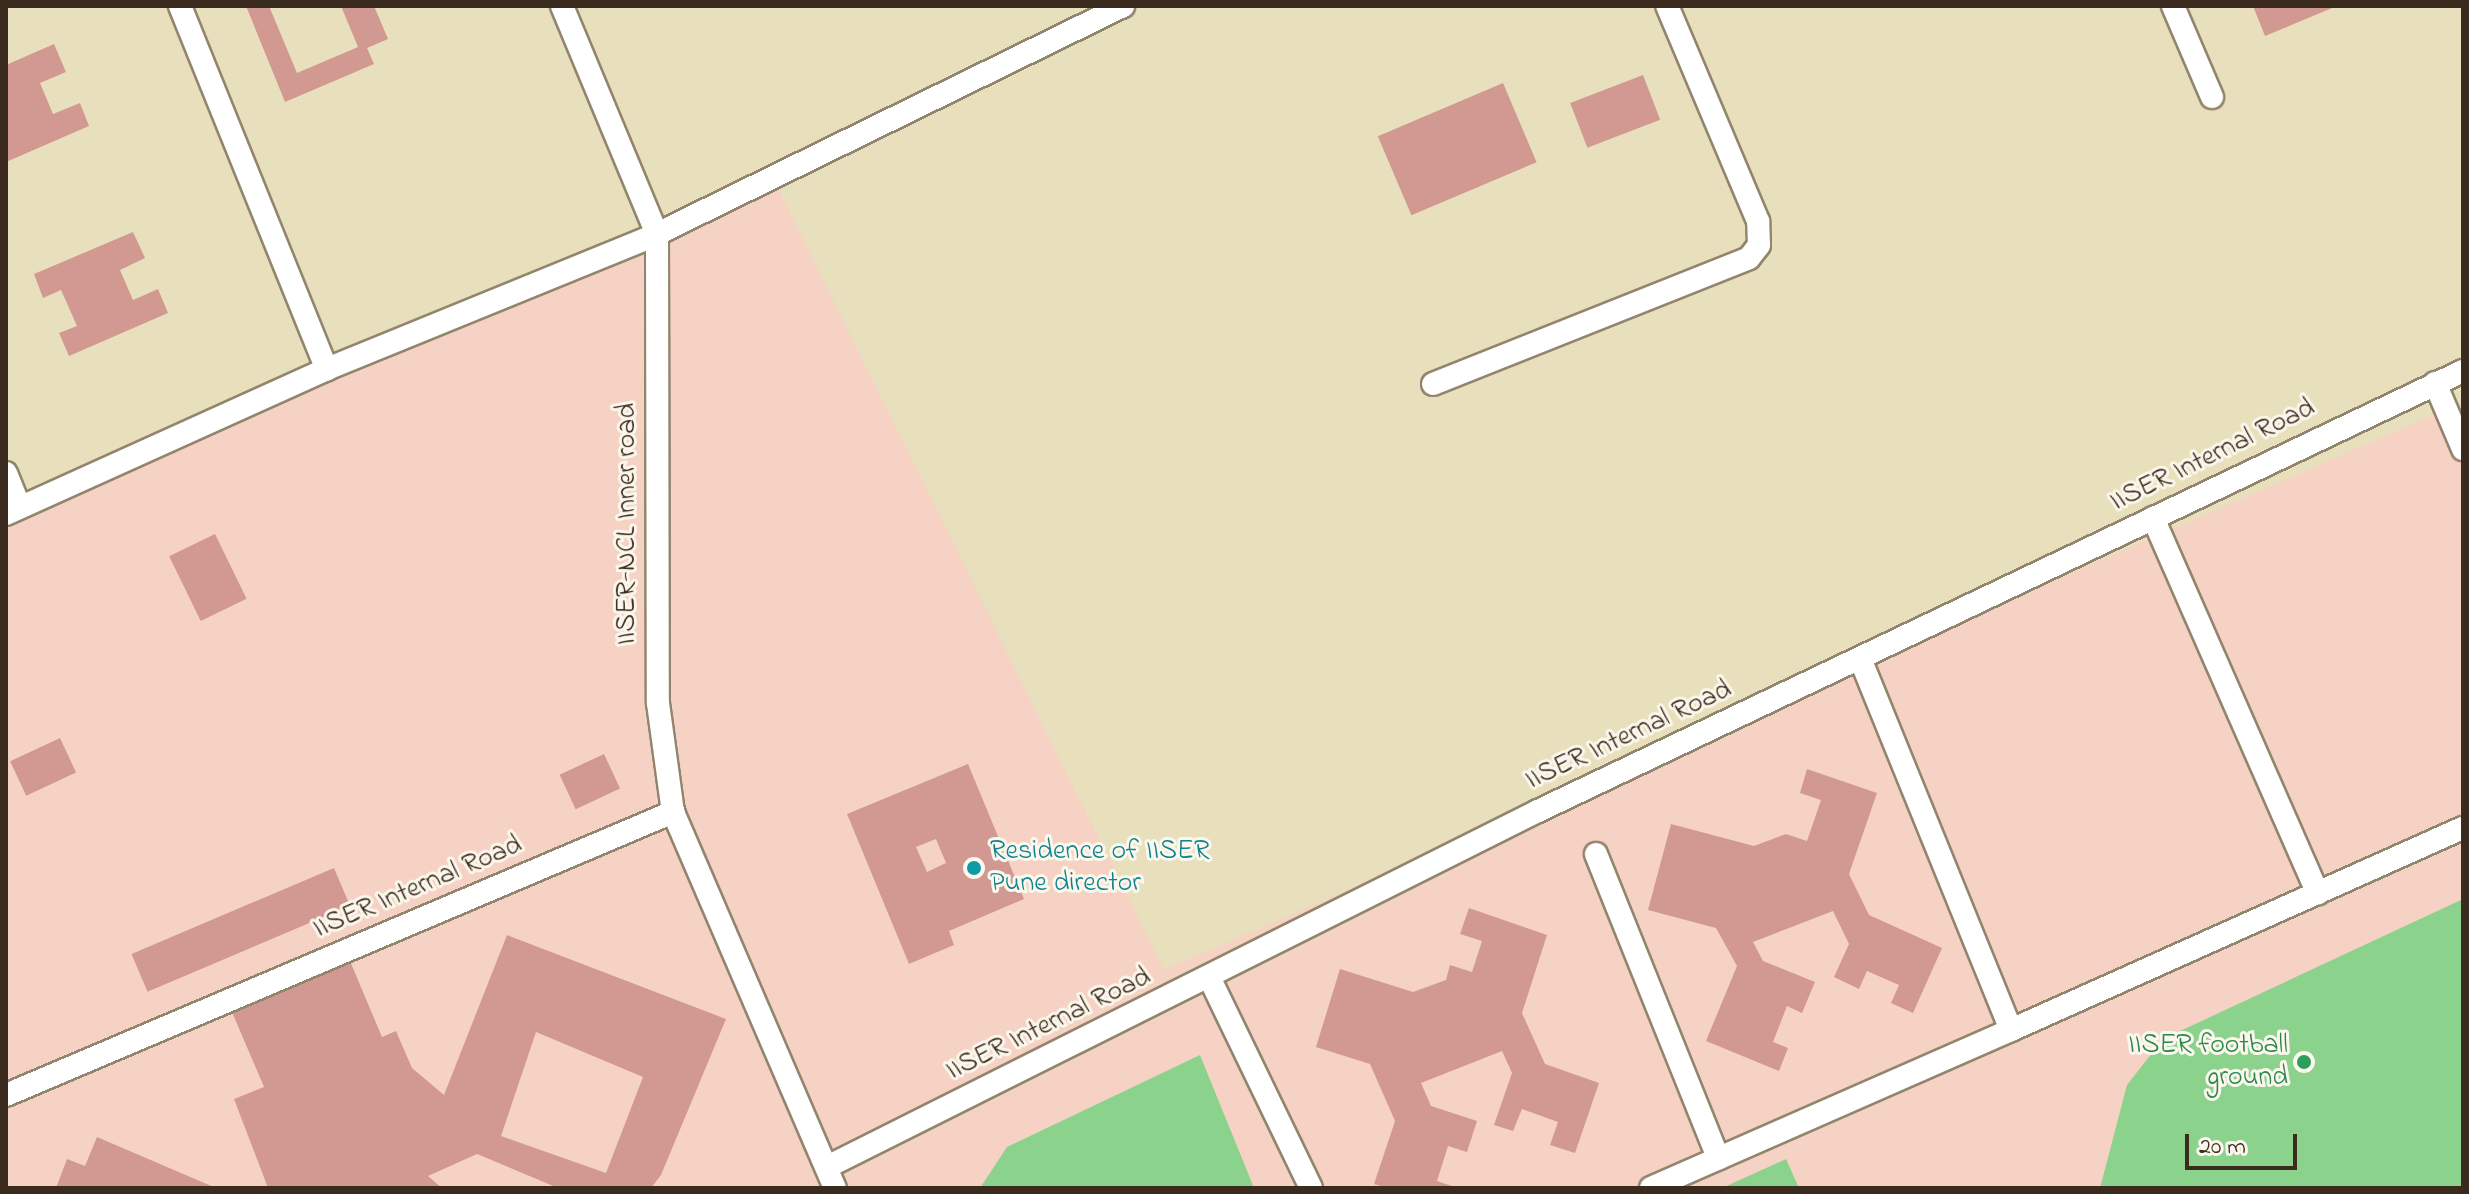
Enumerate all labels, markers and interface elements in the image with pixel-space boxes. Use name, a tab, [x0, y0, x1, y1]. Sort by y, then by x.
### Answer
street label: IISER Internal Road	[2105, 392, 2321, 520]
street label: IISER-NCL Inner road	[611, 403, 645, 645]
street label: IISER Internal Road	[1521, 674, 1737, 798]
street label: IISER Internal Road	[309, 829, 527, 947]
place label: Residence of IISER Pune director	[990, 835, 1210, 901]
marker: Residence of IISER Pune director	[965, 859, 983, 877]
street label: IISER Internal Road	[941, 961, 1157, 1089]
place label: IISER football ground	[2128, 1029, 2288, 1095]
marker: IISER football ground	[2295, 1053, 2313, 1071]
scale bar	[2189, 1118, 2301, 1168]
text: 20 m	[2199, 1130, 2246, 1165]

